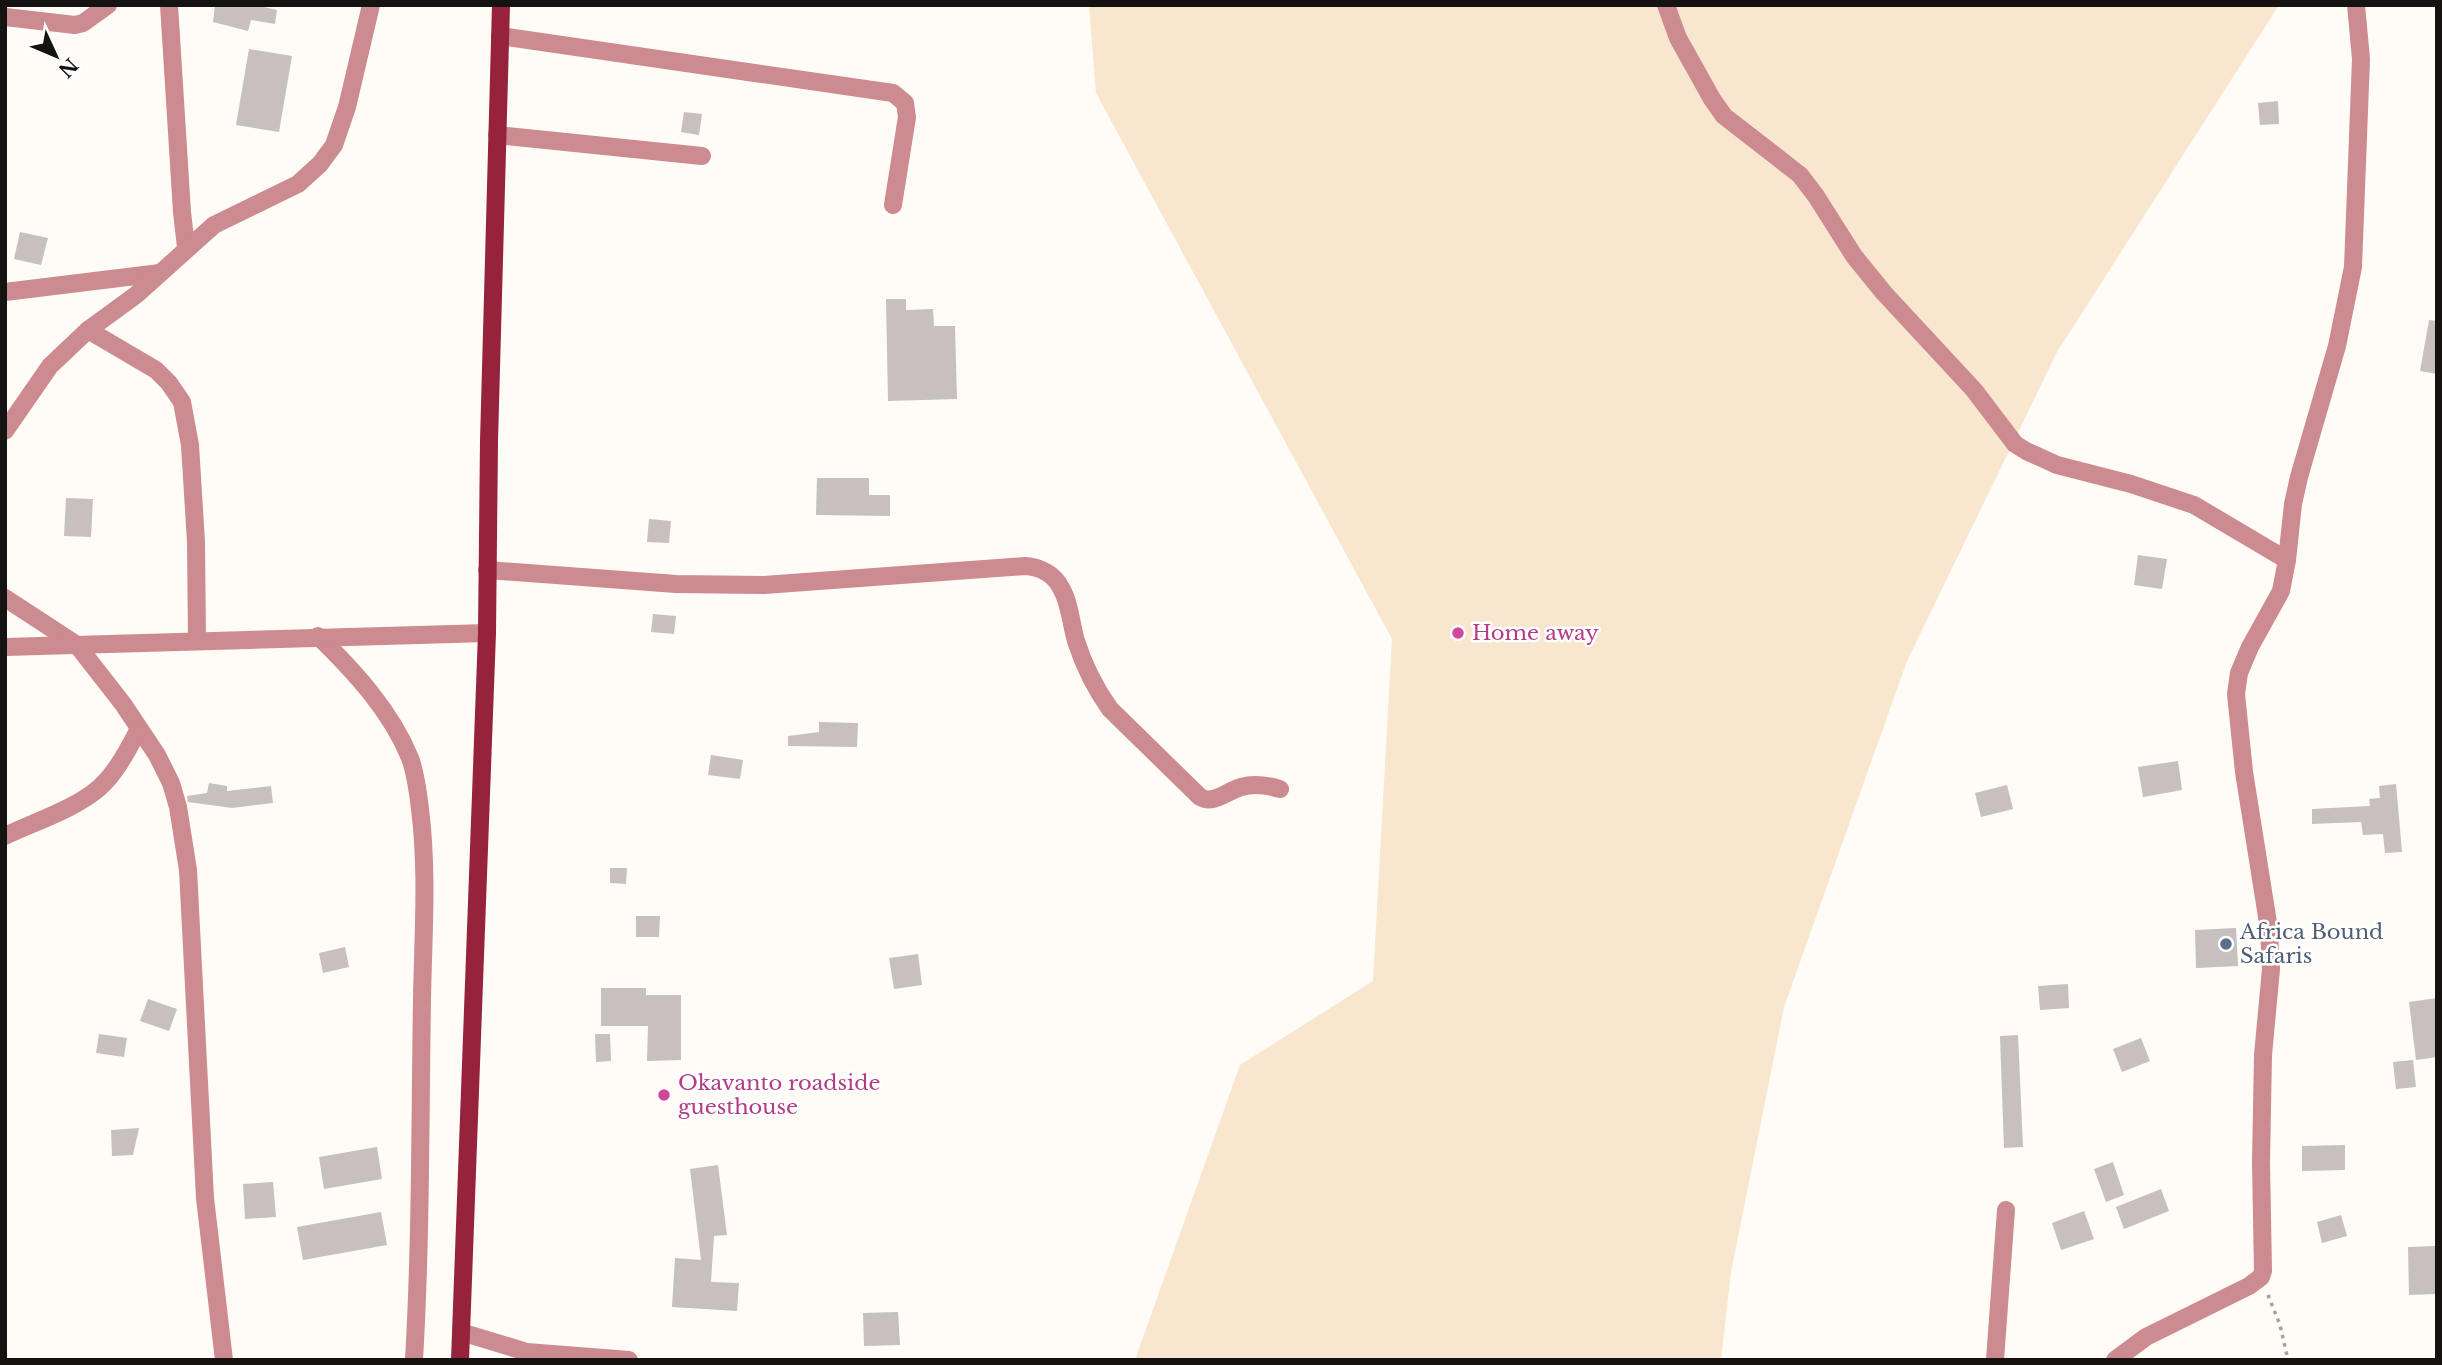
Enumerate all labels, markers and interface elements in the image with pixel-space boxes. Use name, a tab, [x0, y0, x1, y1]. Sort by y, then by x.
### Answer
north arrow	[21, 21, 91, 91]
text: N	[53, 53, 82, 82]
place label: Home away	[1472, 620, 1599, 646]
marker: Home away	[1450, 625, 1466, 641]
place label: Africa Bound Safaris	[2239, 919, 2383, 969]
marker: Africa Bound Safaris	[2218, 936, 2234, 952]
place label: Okavanto roadside guesthouse	[678, 1070, 880, 1120]
marker: Okavanto roadside guesthouse	[656, 1087, 672, 1103]

